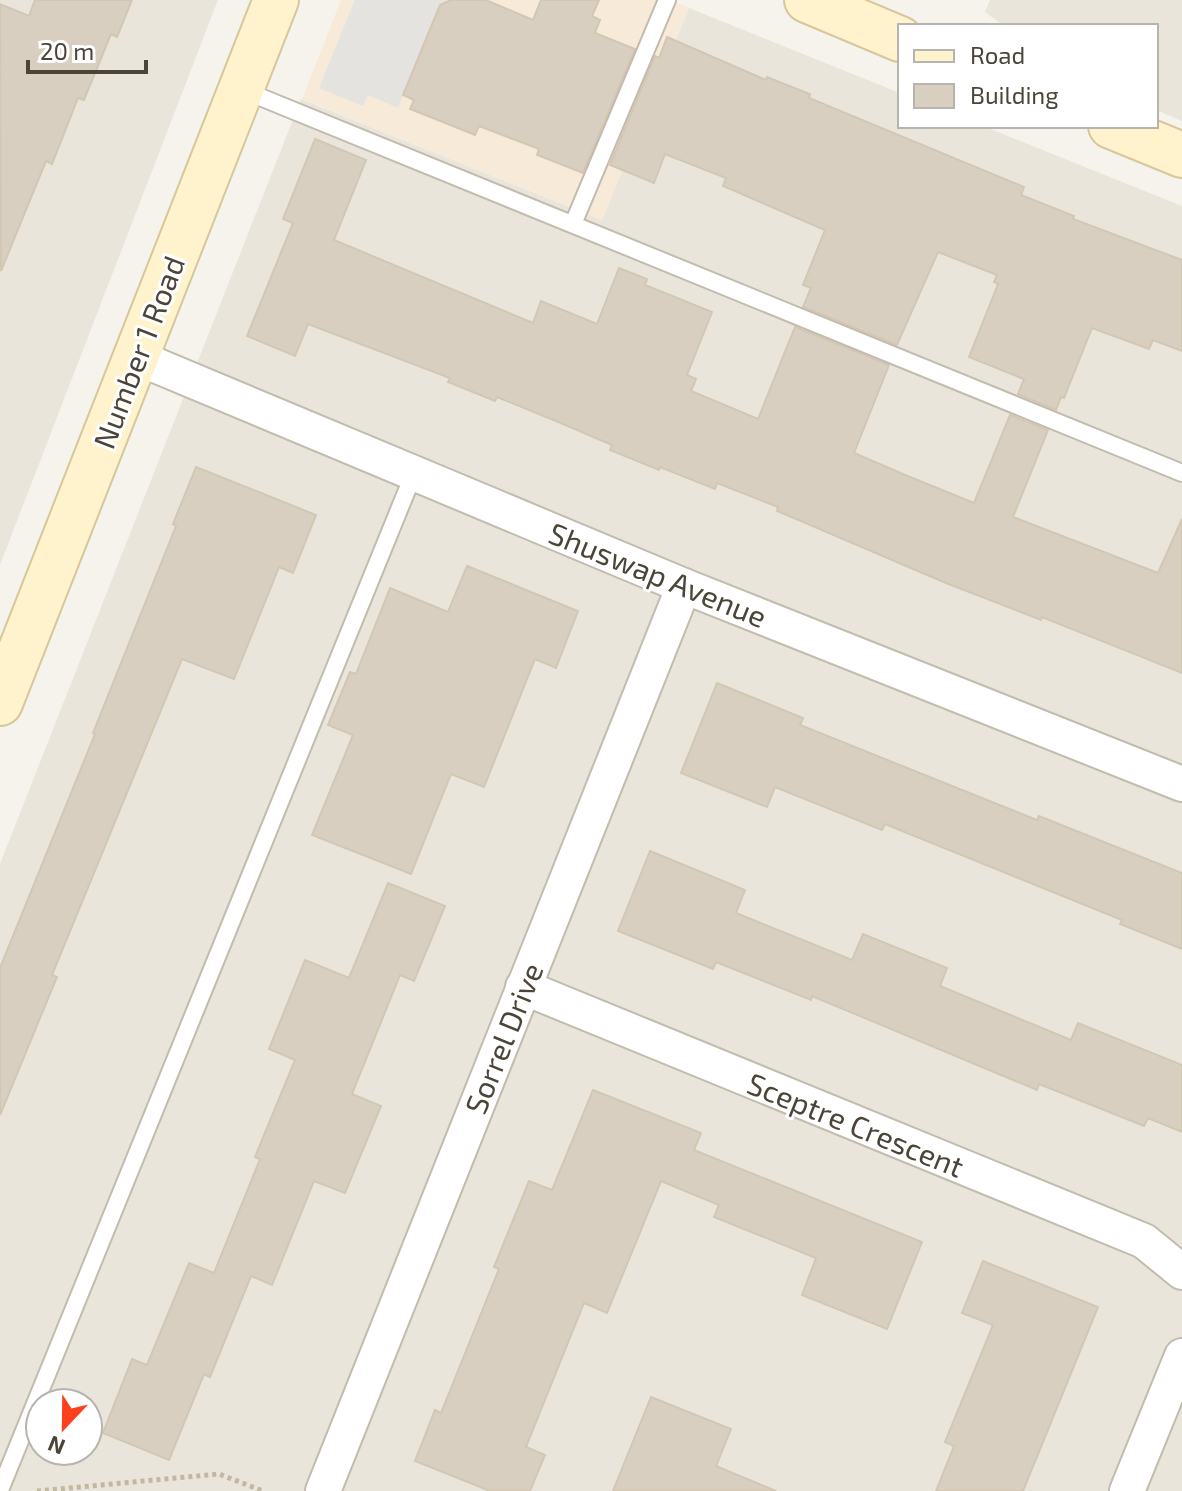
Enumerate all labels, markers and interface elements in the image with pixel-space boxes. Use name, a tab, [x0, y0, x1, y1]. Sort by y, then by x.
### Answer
scale bar	[28, 24, 146, 74]
legend	[898, 24, 1158, 128]
text: 20 m	[40, 36, 94, 65]
text: Road	[970, 40, 1025, 69]
text: Building	[970, 80, 1059, 109]
street label: Number 1 Road	[85, 251, 191, 453]
street label: Shuswap Avenue	[544, 514, 772, 634]
street label: Sorrel Drive	[456, 957, 550, 1119]
street label: Sceptre Crescent	[743, 1064, 969, 1184]
north arrow	[24, 1387, 104, 1467]
text: N	[44, 1431, 68, 1462]

